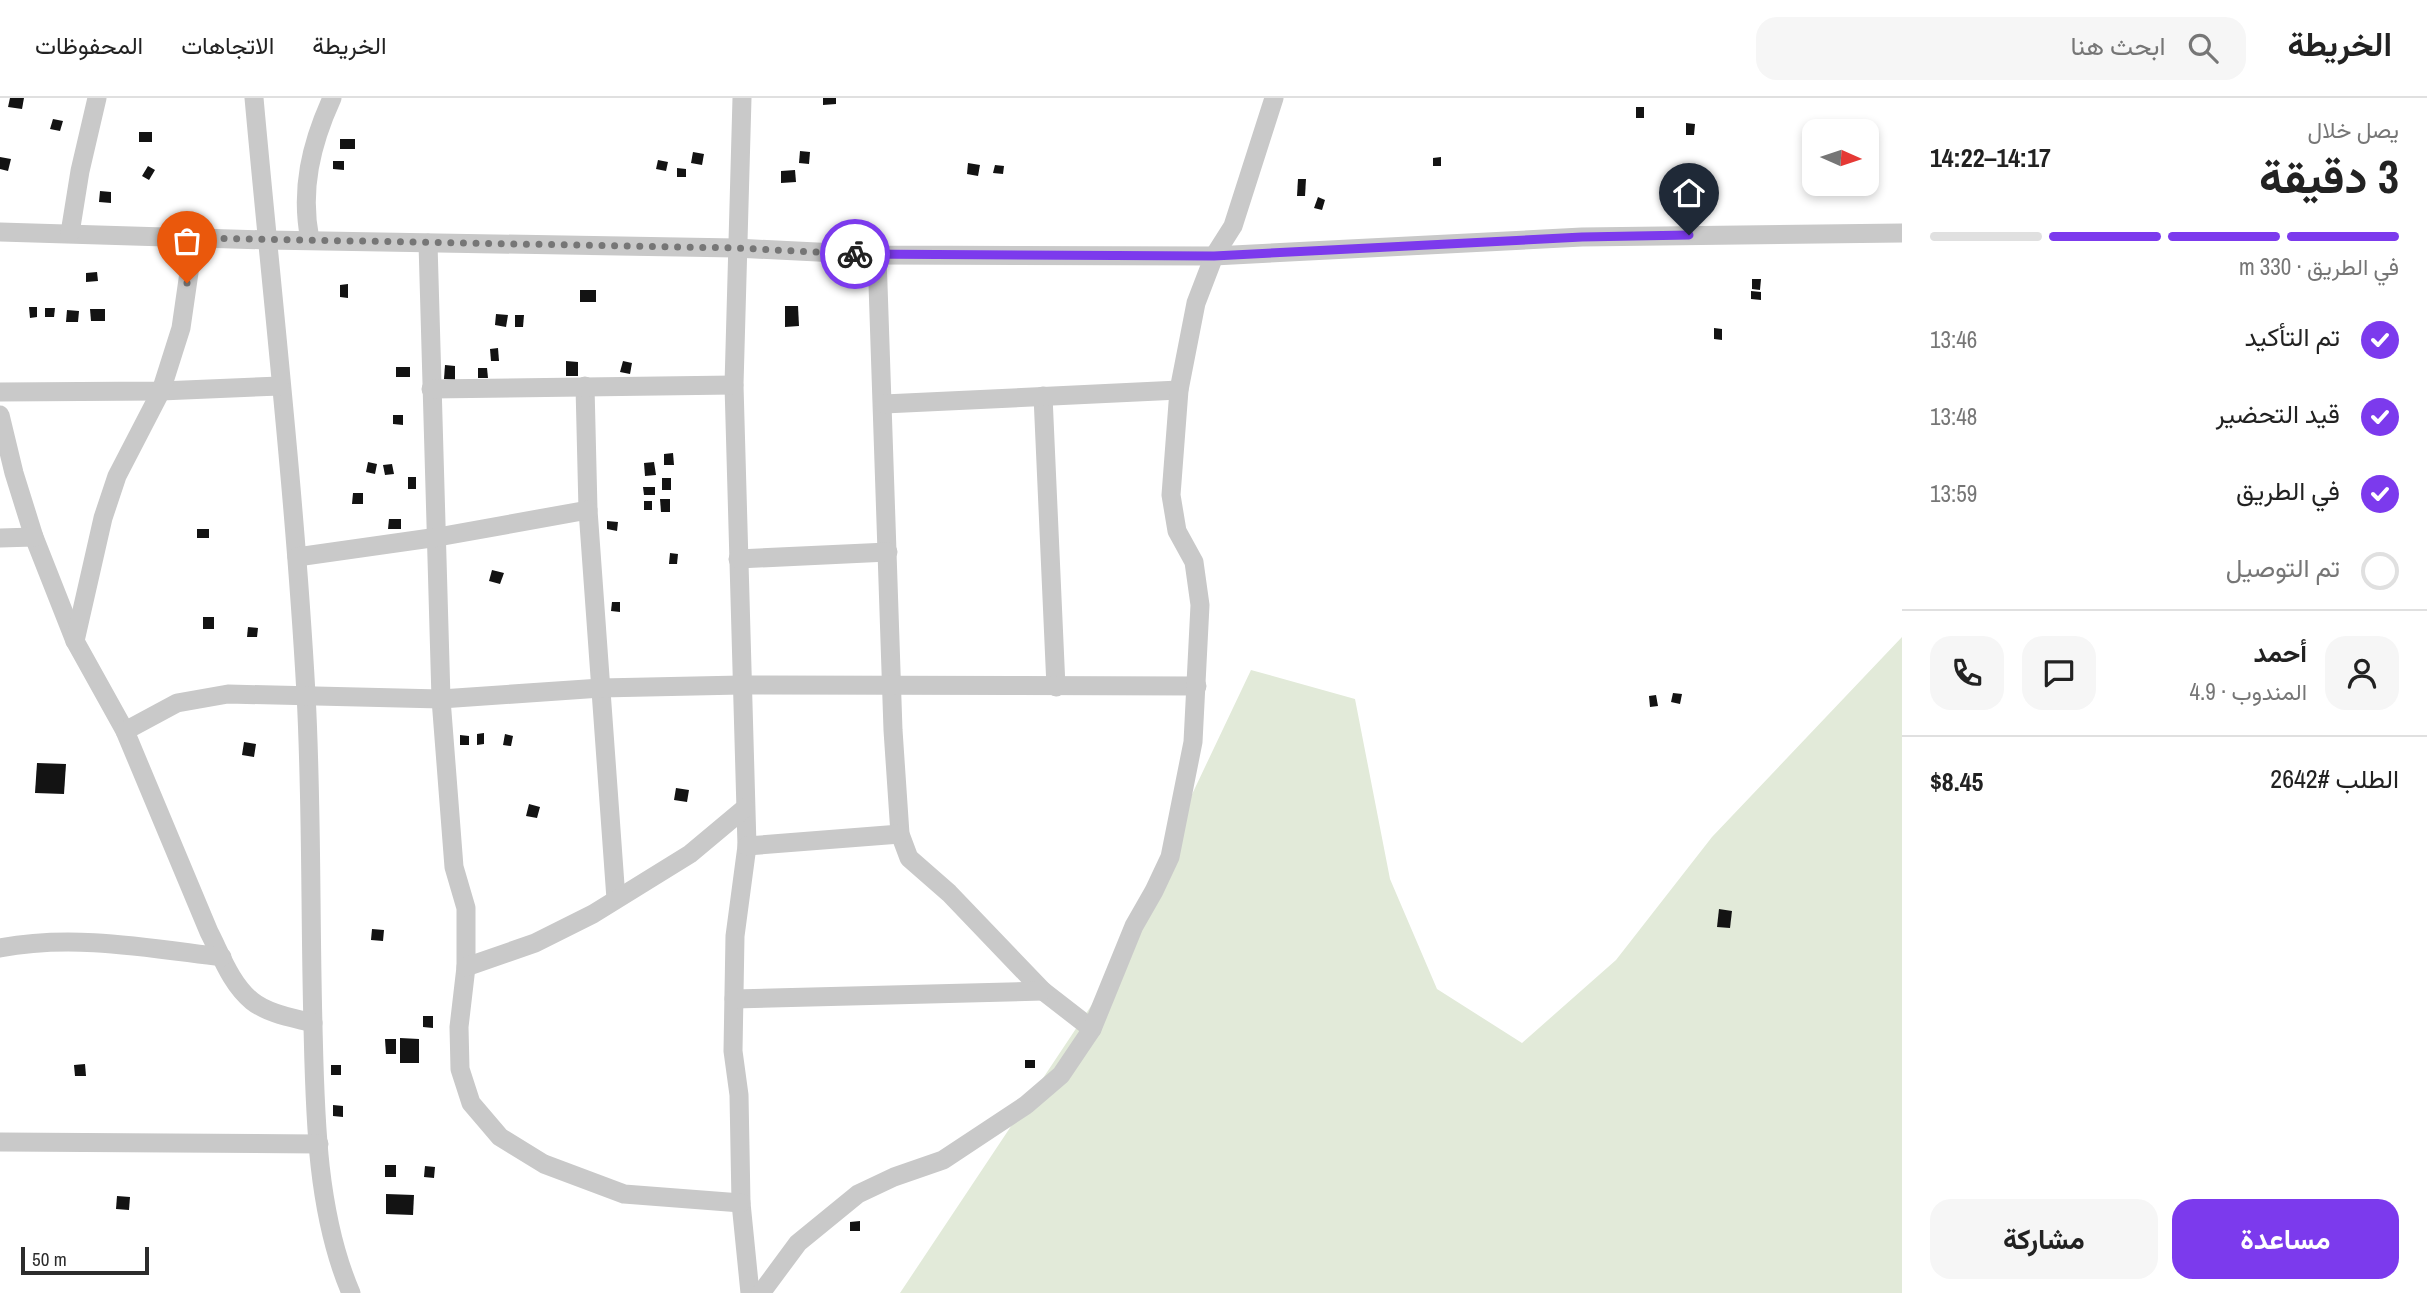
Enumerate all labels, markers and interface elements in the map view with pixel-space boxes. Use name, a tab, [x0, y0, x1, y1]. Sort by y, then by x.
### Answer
search box	[1756, 17, 2246, 80]
text: الخريطة	[2288, 22, 2392, 66]
text: ابحث هنا	[2070, 28, 2166, 63]
text: المحفوظات	[35, 29, 143, 61]
text: الاتجاهات	[181, 29, 274, 61]
text: الخريطة	[312, 29, 387, 61]
icon: search	[2184, 29, 2222, 67]
text: يصل خلال	[2307, 114, 2399, 145]
north arrow	[1802, 119, 1880, 196]
map controls	[1802, 119, 1879, 196]
text: 14:17–14:22	[1930, 140, 2051, 175]
text: 3 دقيقة	[2259, 145, 2399, 207]
pin	[1659, 163, 1719, 235]
icon: home	[1670, 174, 1708, 212]
pin	[157, 211, 217, 283]
courier	[820, 219, 890, 289]
icon: bag	[168, 222, 206, 260]
icon: bike	[836, 235, 874, 273]
text: في الطريق · 330 m	[2239, 251, 2399, 282]
text: تم التأكيد	[2245, 319, 2340, 354]
icon: check	[2361, 321, 2399, 359]
text: 13:46	[1930, 324, 1977, 355]
text: قيد التحضير	[2216, 396, 2340, 431]
icon: check	[2361, 398, 2399, 436]
text: 13:48	[1930, 401, 1977, 432]
text: في الطريق	[2236, 473, 2340, 508]
icon: check	[2361, 475, 2399, 513]
text: 13:59	[1930, 478, 1977, 509]
text: تم التوصيل	[2226, 550, 2340, 585]
text: أحمد	[2254, 635, 2307, 670]
button: phone	[1930, 636, 2004, 710]
button: chat	[2022, 636, 2096, 710]
button: person	[2325, 636, 2399, 710]
text: المندوب · 4.9	[2190, 676, 2307, 707]
text: الطلب #2642	[2270, 761, 2399, 796]
text: $8.45	[1930, 764, 1983, 799]
button: مشاركة	[1930, 1199, 2158, 1279]
button: مساعدة	[2172, 1199, 2399, 1279]
scale bar	[21, 1244, 149, 1276]
text: 50 m	[32, 1246, 67, 1272]

